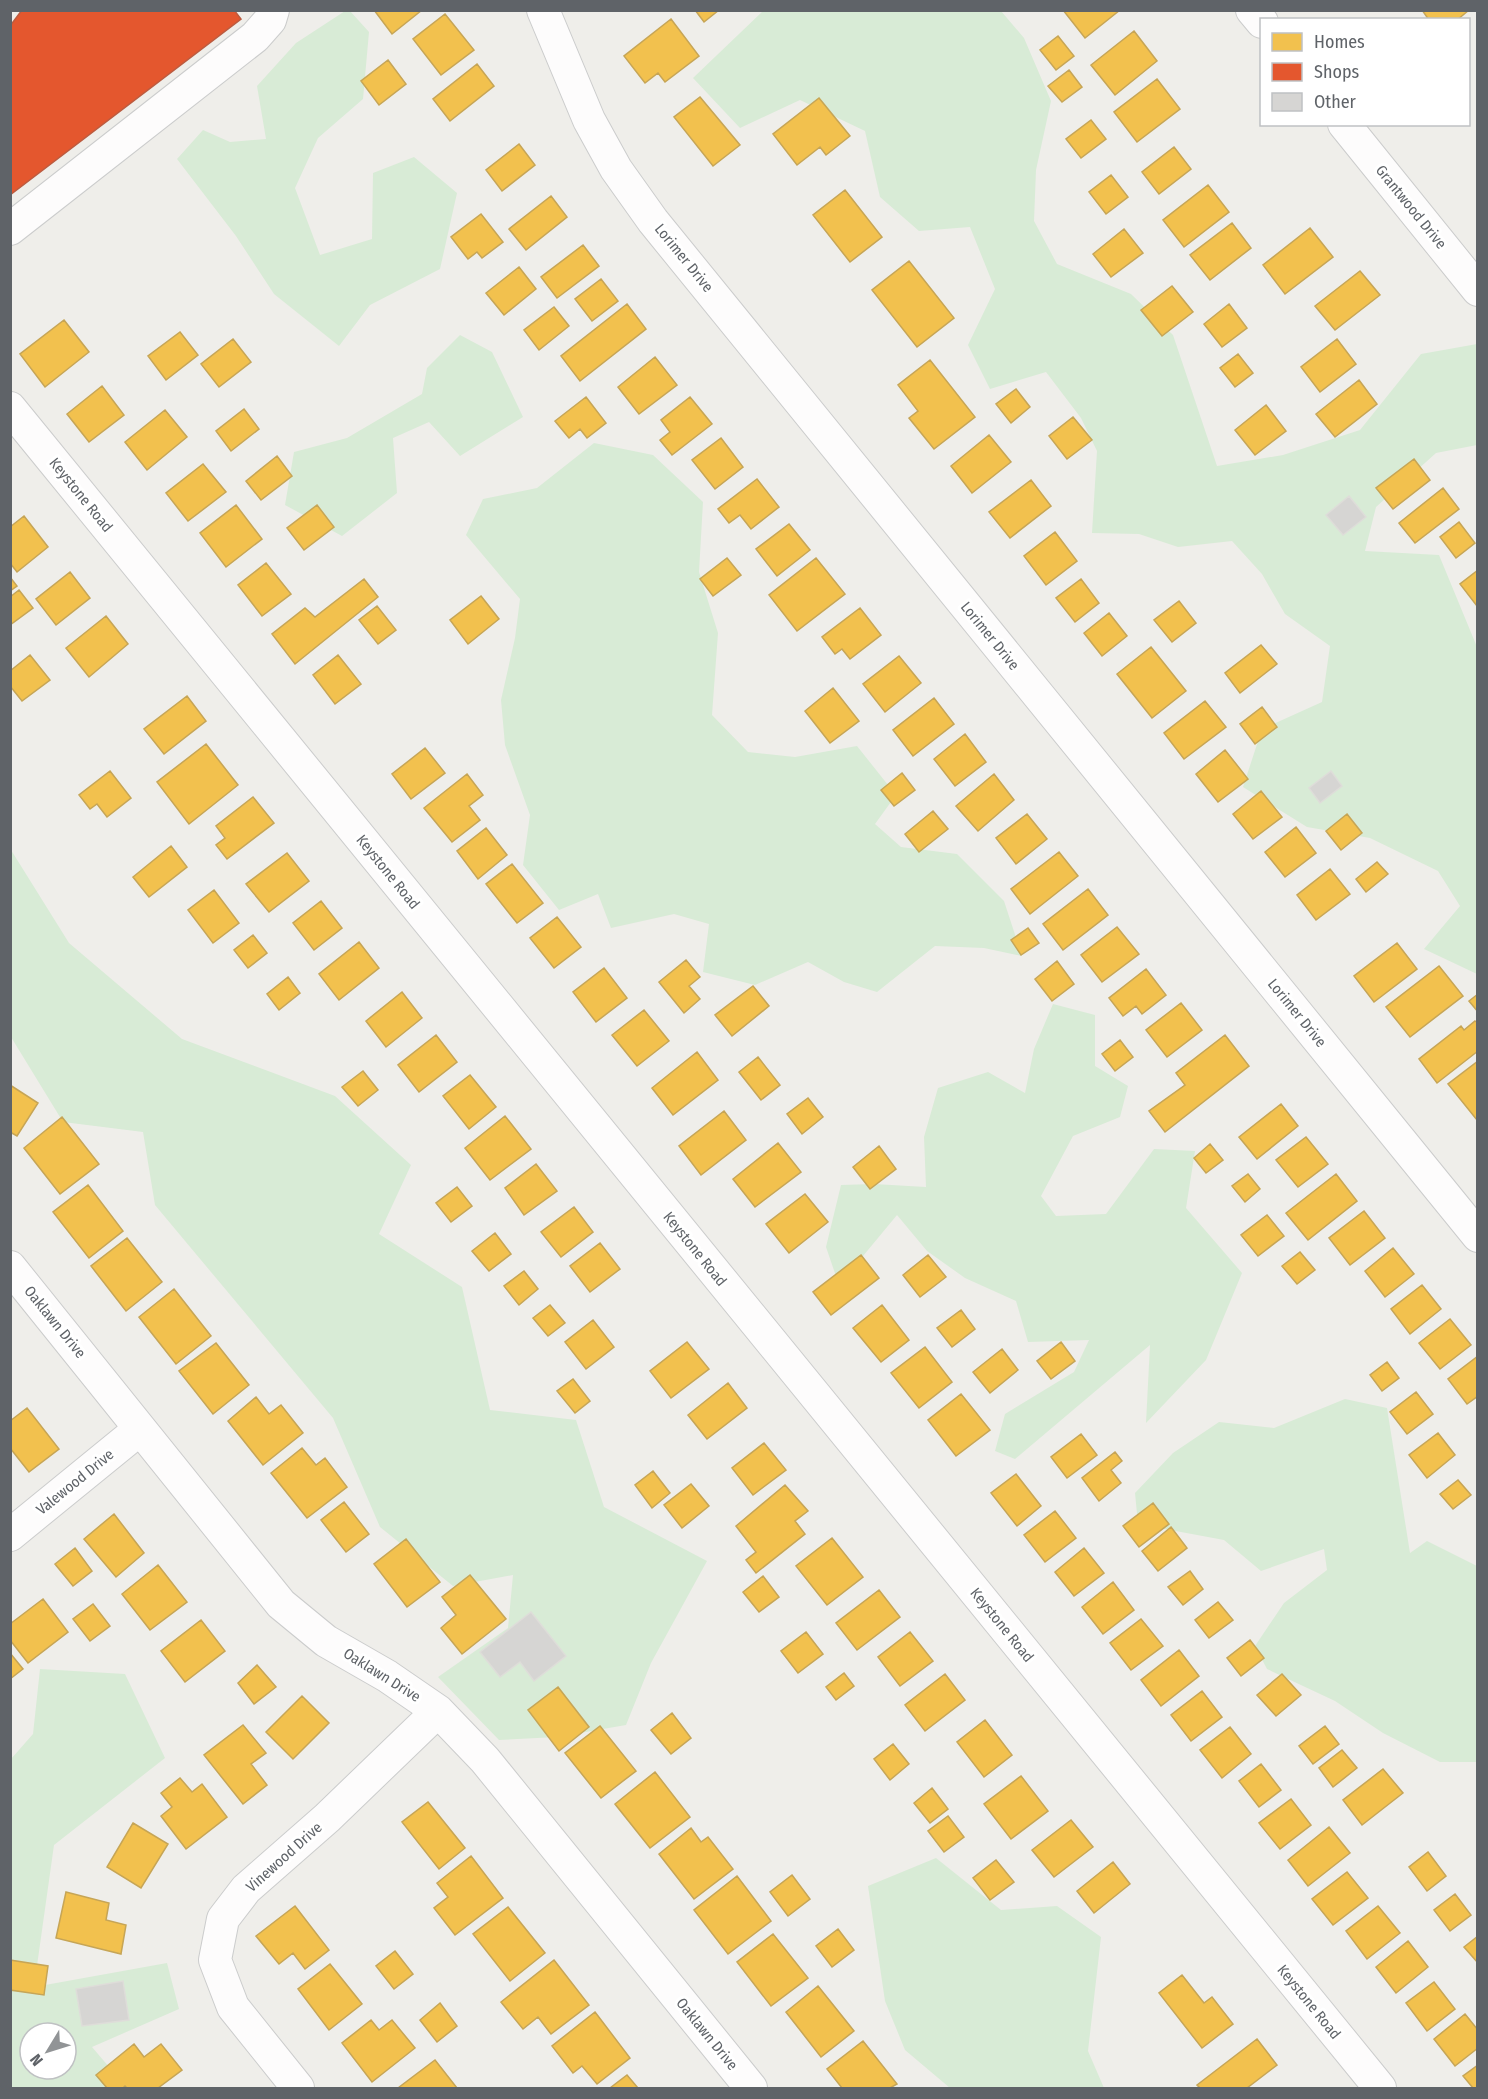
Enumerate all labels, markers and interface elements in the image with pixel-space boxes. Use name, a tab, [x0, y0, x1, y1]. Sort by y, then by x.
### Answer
legend	[1260, 18, 1470, 126]
text: Homes	[1314, 31, 1365, 53]
text: Shops	[1314, 61, 1359, 83]
text: Other	[1314, 91, 1357, 113]
street label: Grantwood Drive	[1372, 162, 1450, 252]
street label: Lorimer Drive	[651, 220, 717, 296]
street label: Keystone Road	[46, 454, 116, 536]
street label: Lorimer Drive	[957, 598, 1023, 674]
street label: Keystone Road	[353, 831, 423, 913]
street label: Lorimer Drive	[1264, 975, 1330, 1051]
street label: Keystone Road	[660, 1208, 730, 1290]
street label: Oaklawn Drive	[20, 1282, 90, 1362]
street label: Valewood Drive	[33, 1445, 117, 1519]
street label: Keystone Road	[967, 1584, 1037, 1666]
street label: Oaklawn Drive	[340, 1644, 424, 1706]
street label: Vinewood Drive	[242, 1818, 326, 1896]
street label: Keystone Road	[1274, 1961, 1344, 2043]
street label: Oaklawn Drive	[672, 1994, 742, 2074]
north arrow	[18, 2021, 78, 2081]
text: N	[26, 2050, 47, 2070]

